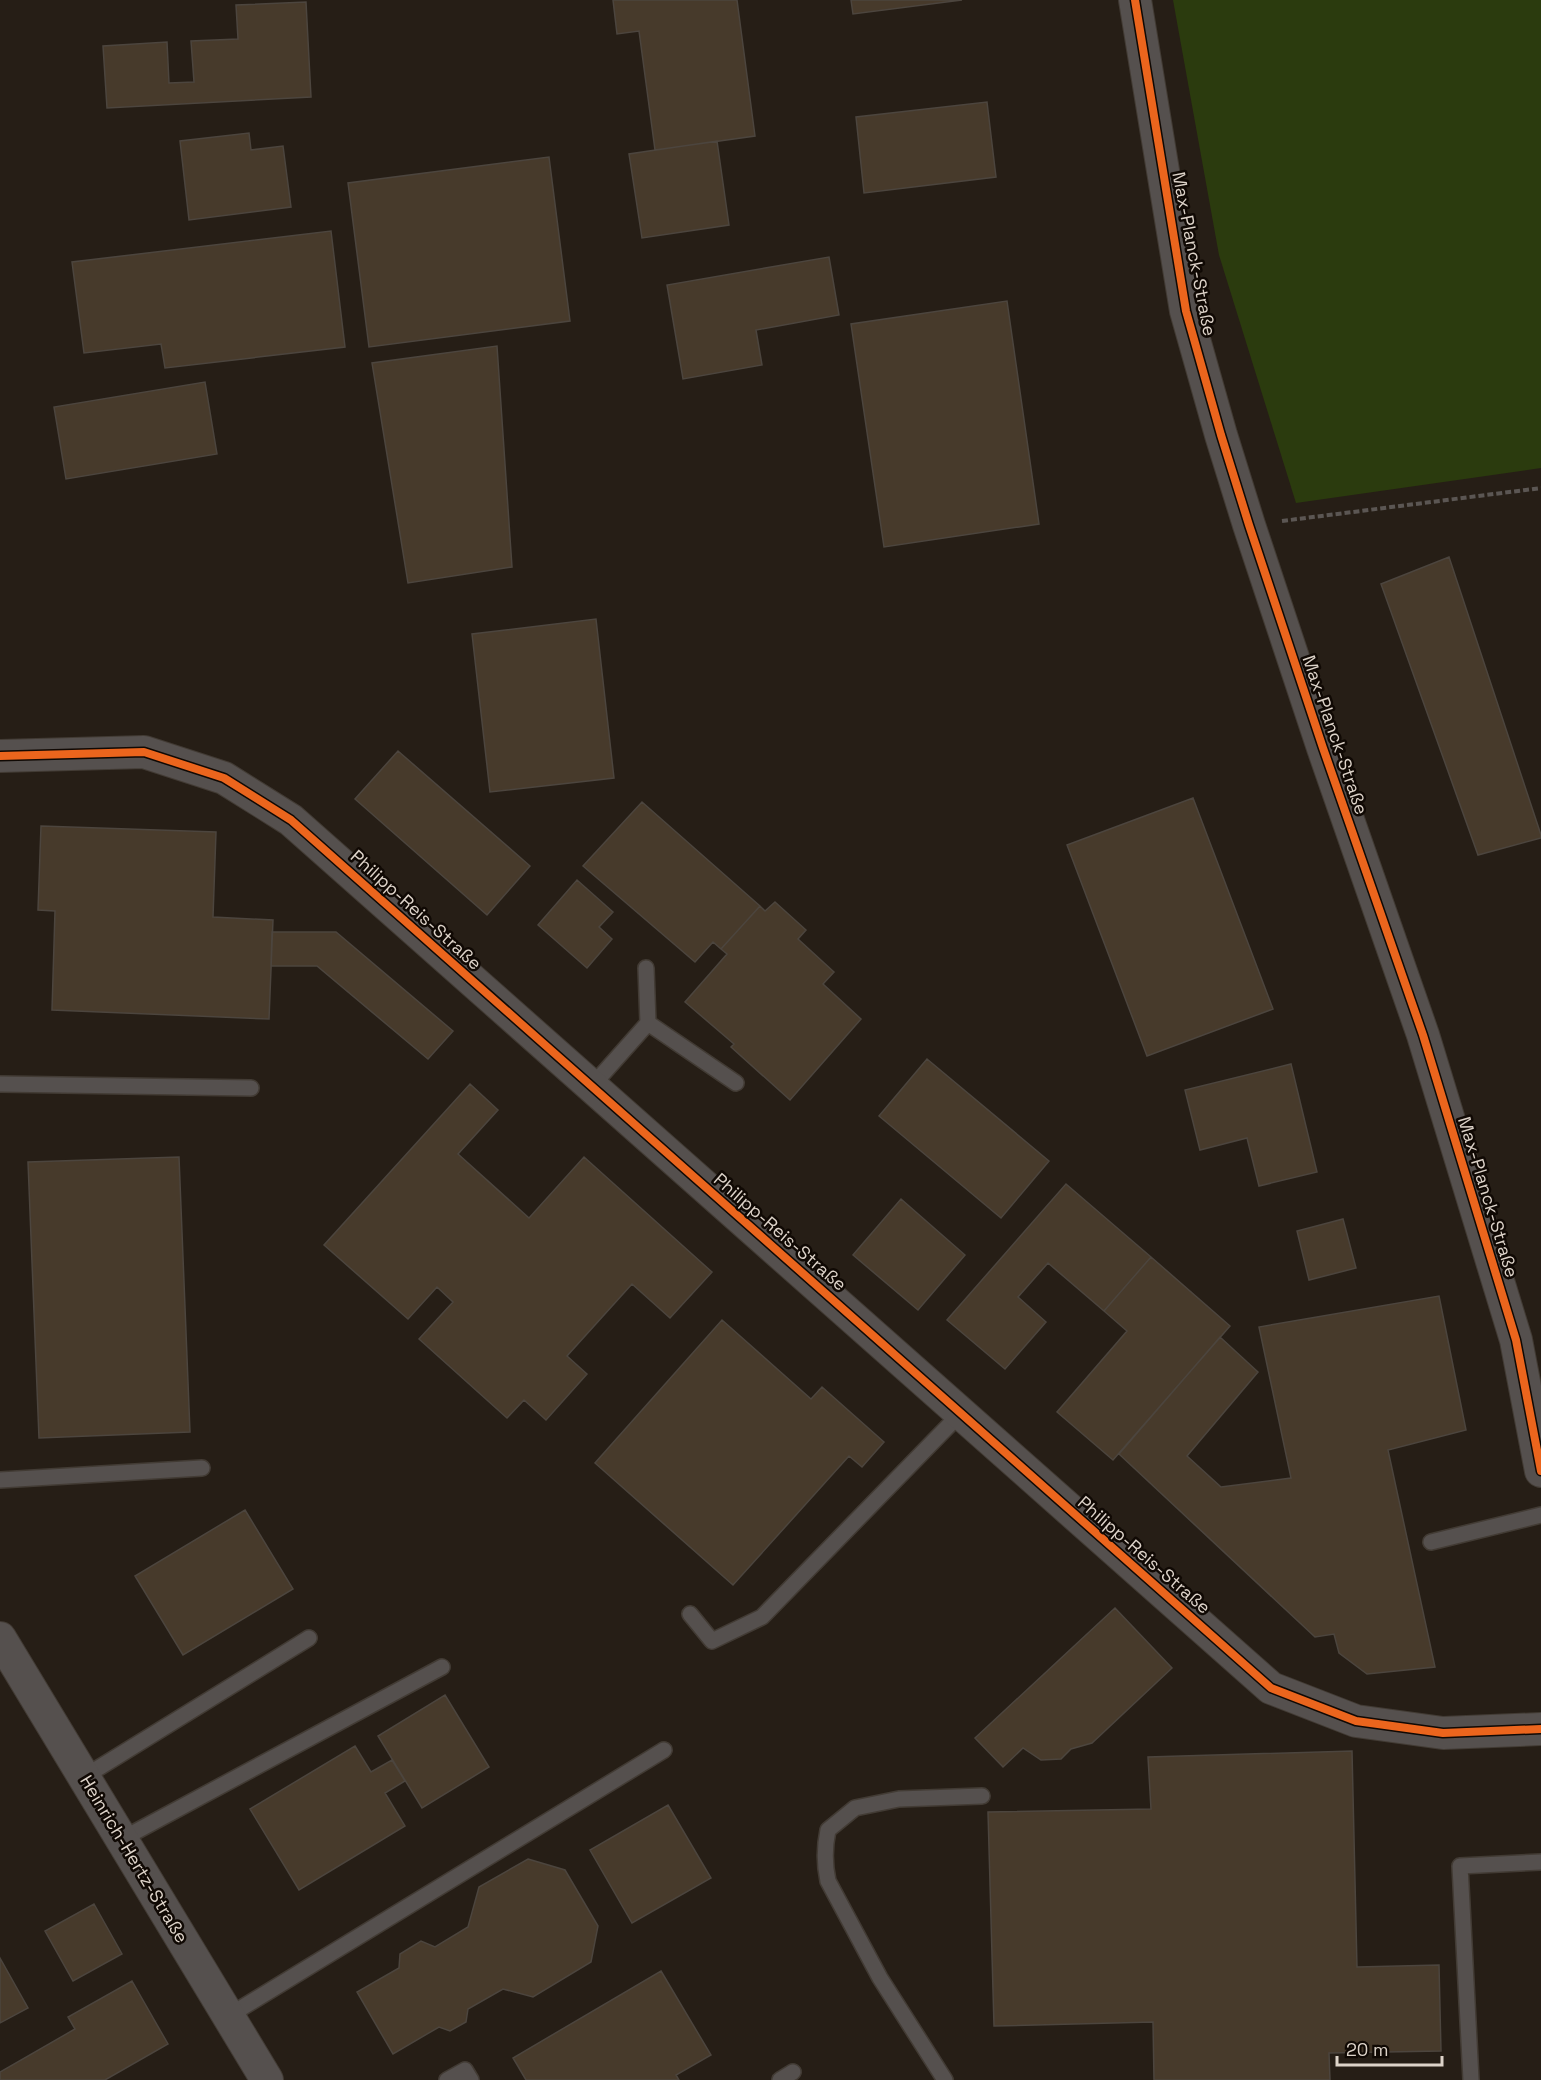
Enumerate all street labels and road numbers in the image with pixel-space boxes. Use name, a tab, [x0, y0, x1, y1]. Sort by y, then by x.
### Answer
street label: Max-Planck-Straße	[1167, 170, 1222, 338]
street label: Max-Planck-Straße	[1297, 652, 1374, 818]
street label: Philipp-Reis-Straße	[346, 845, 487, 975]
street label: Max-Planck-Straße	[1453, 1114, 1524, 1280]
street label: Philipp-Reis-Straße	[709, 1168, 852, 1296]
street label: Philipp-Reis-Straße	[1073, 1491, 1216, 1619]
street label: Heinrich-Hertz-Straße	[75, 1771, 194, 1947]

